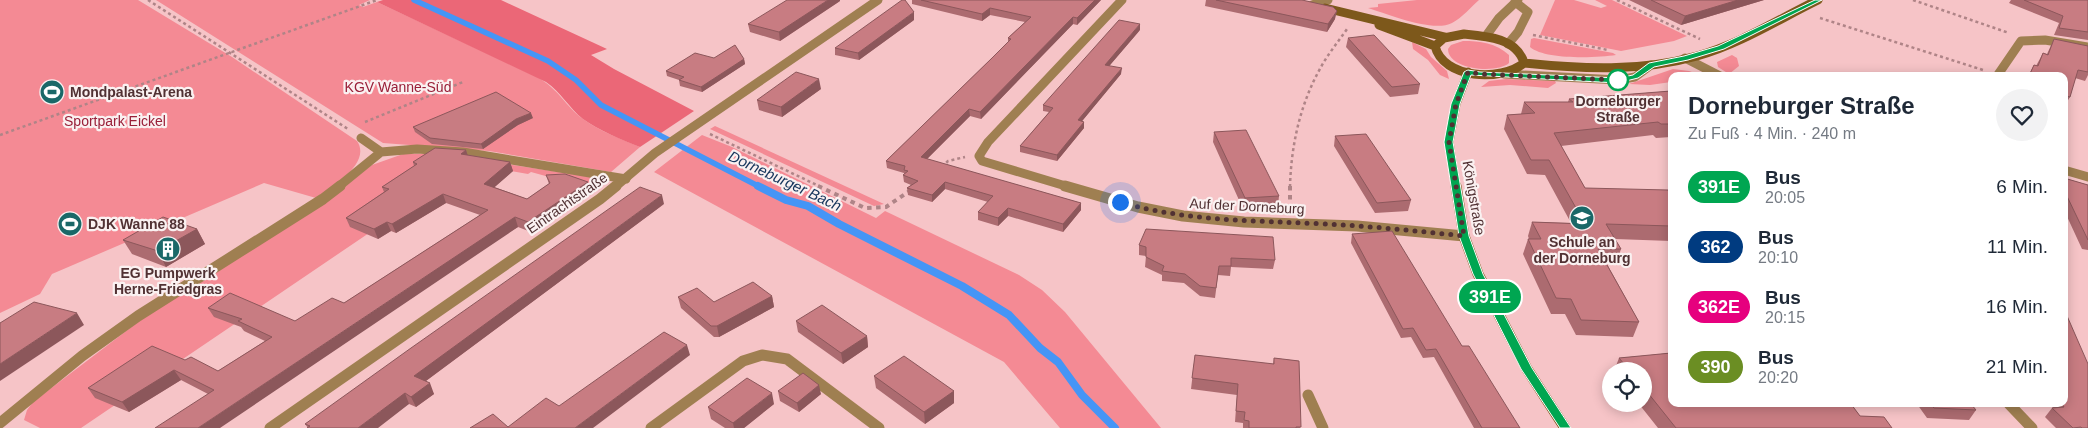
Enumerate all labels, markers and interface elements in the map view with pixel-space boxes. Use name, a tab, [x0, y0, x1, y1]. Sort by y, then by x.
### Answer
marker: Dorneburger Straße	[1607, 69, 1629, 91]
sports icon: Mondpalast-Arena	[39, 79, 65, 105]
park label: KGV Wanne-Süd	[345, 79, 451, 95]
place label: Mondpalast-Arena	[70, 84, 192, 100]
button: heart	[1996, 89, 2048, 141]
text: Dorneburger Straße	[1688, 92, 1915, 119]
place label: Dorneburger Straße	[1576, 93, 1661, 125]
park label: Sportpark Eickel	[64, 113, 166, 129]
text: Zu Fuß · 4 Min. · 240 m	[1688, 125, 1856, 142]
water label: Dorneburger Bach	[726, 147, 844, 214]
street label: Königstraße	[1460, 159, 1488, 237]
text: Bus	[1765, 167, 1801, 188]
street label: Eintrachtstraße	[524, 169, 611, 237]
text: 6 Min.	[1996, 176, 2048, 197]
text: 391E	[1698, 177, 1740, 197]
text: 20:05	[1765, 189, 1805, 206]
your location	[1108, 190, 1133, 215]
street label: Auf der Dorneburg	[1189, 195, 1305, 217]
school or university icon: Schule an der Dorneburg	[1569, 205, 1595, 231]
sports icon: DJK Wanne 88	[57, 211, 83, 237]
place label: DJK Wanne 88	[88, 216, 185, 232]
text: Bus	[1758, 227, 1794, 248]
place label: Schule an der Dorneburg	[1533, 234, 1631, 266]
building icon: EG Pumpwerk Herne-Friedgras	[155, 236, 181, 262]
text: 11 Min.	[1987, 236, 2048, 257]
text: 362	[1700, 237, 1731, 257]
text: 20:10	[1758, 249, 1798, 266]
place label: EG Pumpwerk Herne-Friedgras	[114, 265, 222, 297]
line badge: 391E	[1455, 281, 1525, 313]
text: 391E	[1469, 287, 1511, 307]
text: Bus	[1765, 287, 1801, 308]
text: 16 Min.	[1986, 296, 2048, 317]
text: 362E	[1698, 297, 1740, 317]
text: 20:15	[1765, 309, 1805, 326]
text: Bus	[1758, 347, 1794, 368]
text: 21 Min.	[1986, 356, 2048, 377]
text: 390	[1700, 357, 1731, 377]
map controls	[1602, 362, 1652, 412]
button: locate	[1602, 362, 1652, 412]
text: 20:20	[1758, 369, 1798, 386]

